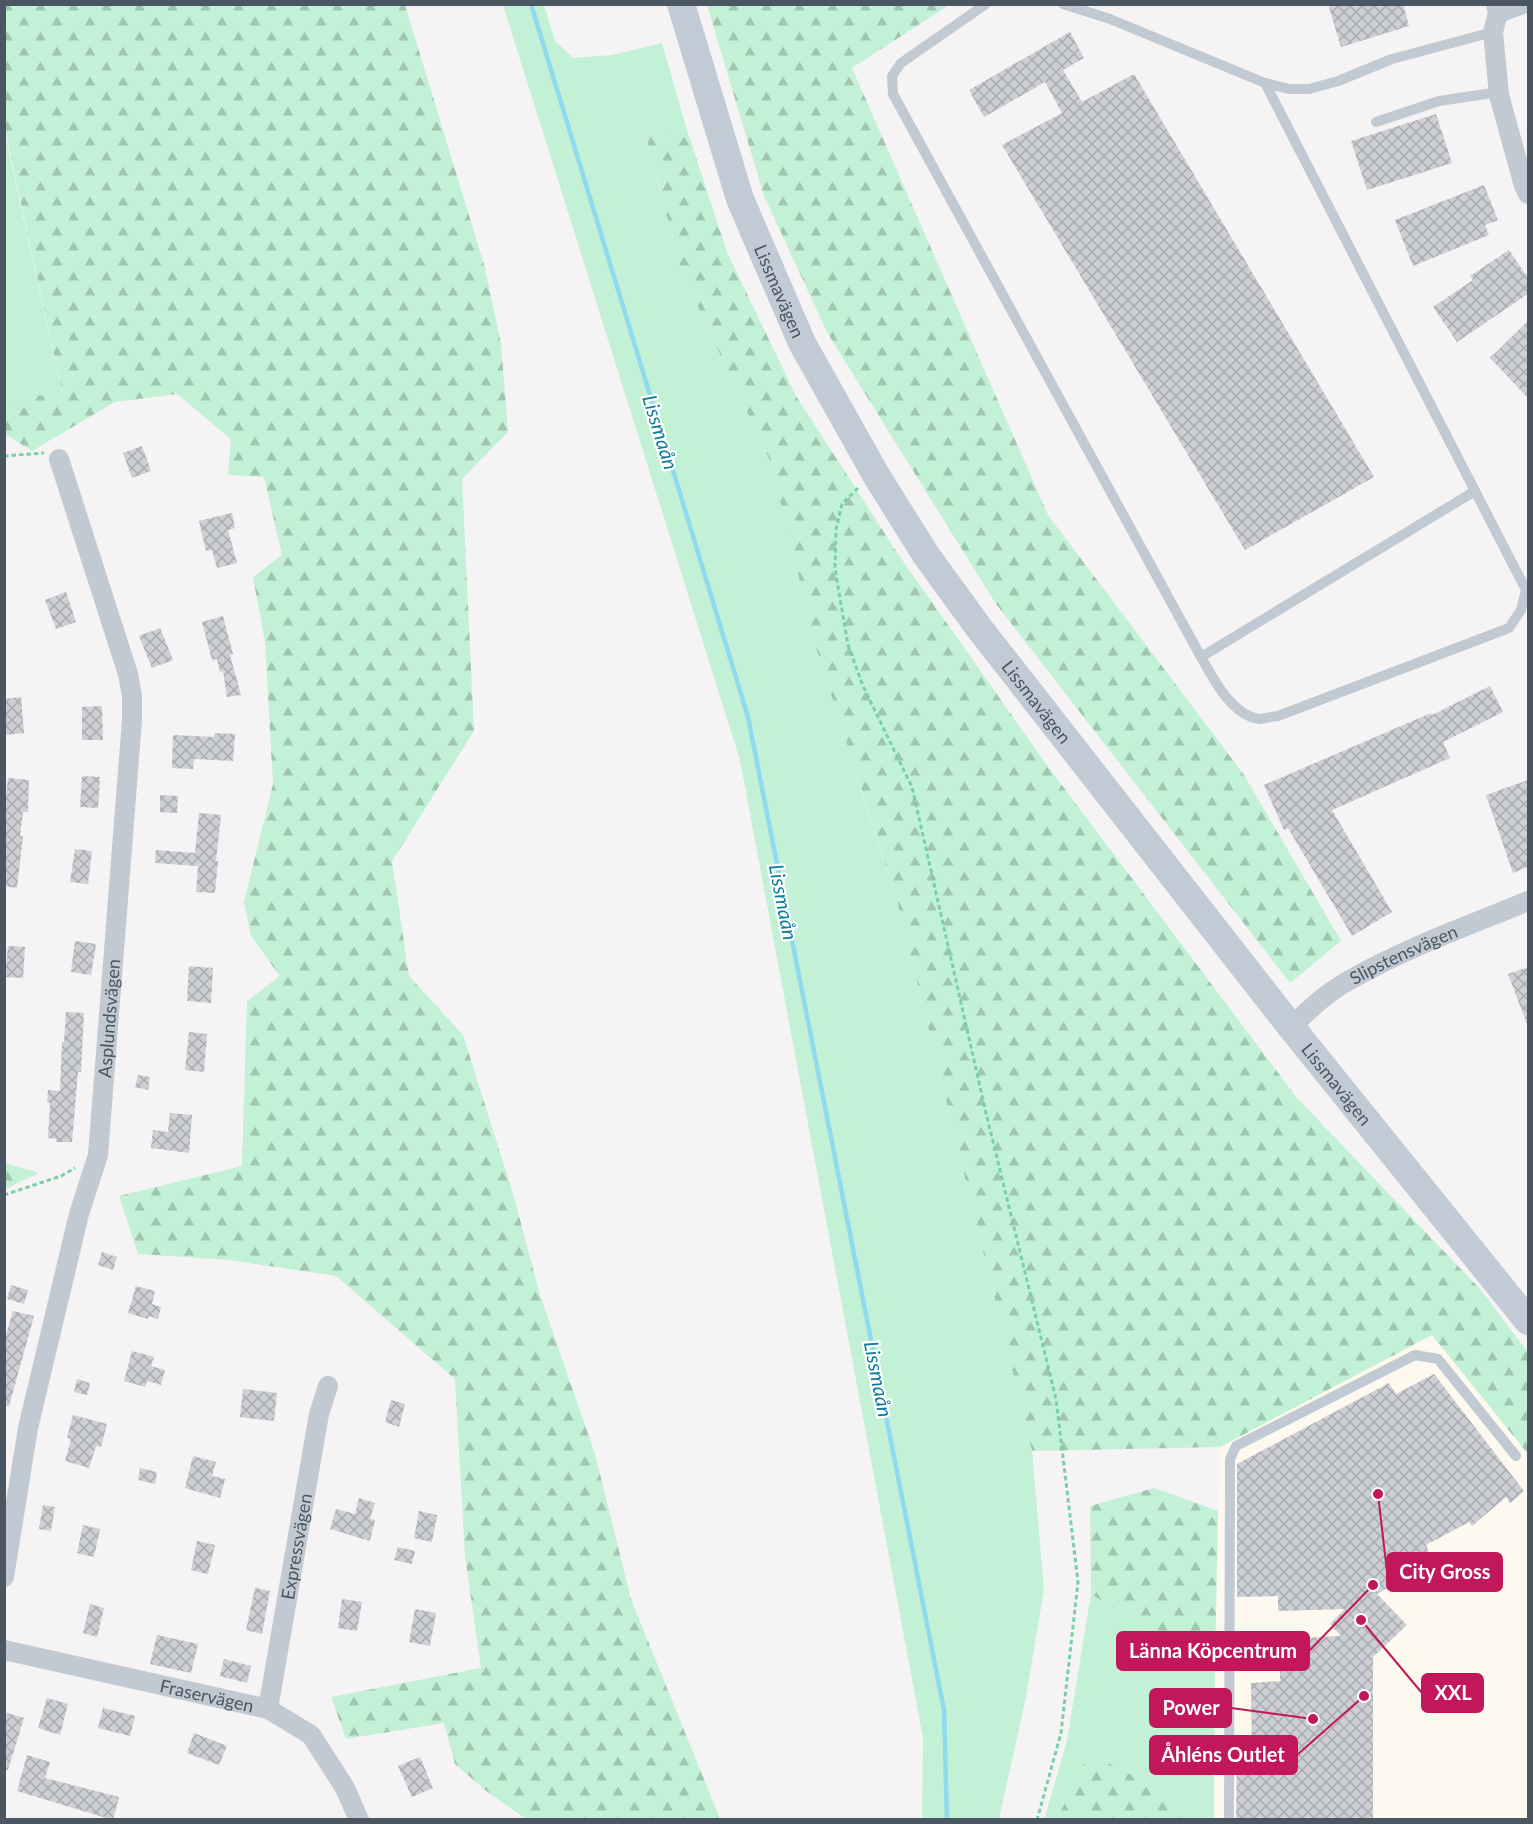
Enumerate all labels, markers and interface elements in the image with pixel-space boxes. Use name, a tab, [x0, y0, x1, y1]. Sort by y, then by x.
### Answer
street label: Lissmavägen	[750, 241, 809, 341]
water label: Lissmaån	[638, 392, 684, 472]
street label: Lissmavägen	[997, 656, 1076, 748]
water label: Lissmaån	[765, 862, 803, 942]
street label: Slipstensvägen	[1345, 920, 1461, 989]
street label: Asplundsvägen	[93, 958, 124, 1078]
street label: Lissmavägen	[1297, 1038, 1377, 1130]
water label: Lissmaån	[860, 1339, 898, 1419]
street label: Expressvägen	[276, 1492, 316, 1601]
callout: City Gross	[1387, 1553, 1502, 1591]
text: City Gross	[1399, 1559, 1491, 1583]
callout: Länna Köpcentrum	[1117, 1632, 1309, 1670]
text: Länna Köpcentrum	[1129, 1638, 1297, 1662]
street label: Fraservägen	[158, 1674, 256, 1717]
callout: XXL	[1422, 1674, 1483, 1712]
text: XXL	[1434, 1680, 1472, 1704]
callout: Power	[1150, 1689, 1231, 1727]
text: Power	[1162, 1695, 1220, 1719]
callout: Åhléns Outlet	[1150, 1736, 1297, 1774]
text: Åhléns Outlet	[1160, 1742, 1285, 1766]

